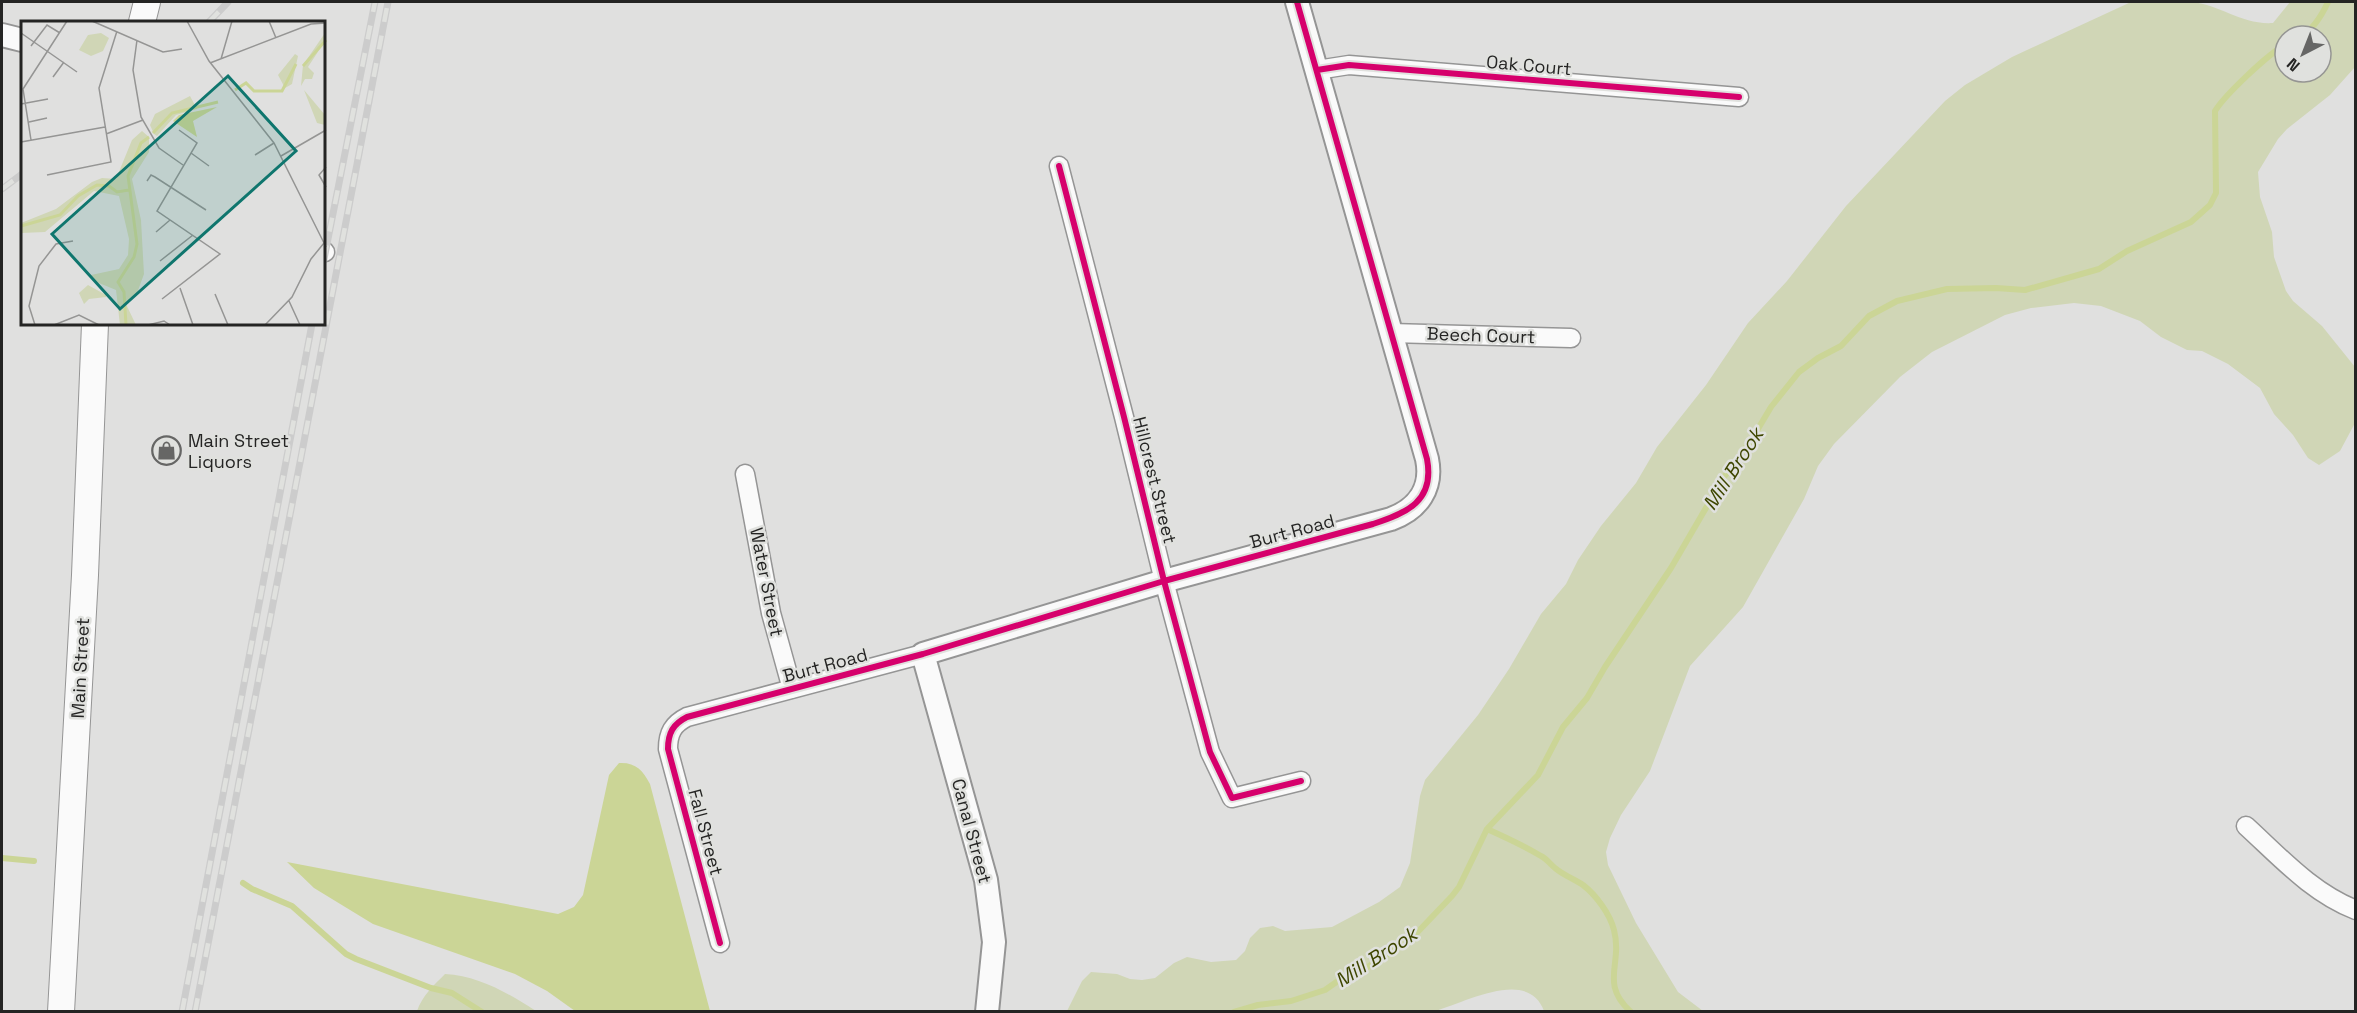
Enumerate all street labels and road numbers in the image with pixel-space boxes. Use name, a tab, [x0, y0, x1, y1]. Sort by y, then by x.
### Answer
street label: Oak Court	[1485, 50, 1573, 80]
street label: Beech Court	[1426, 322, 1536, 348]
street label: Hillcrest Street	[1128, 414, 1182, 546]
street label: Burt Road	[1247, 509, 1337, 553]
street label: Water Street	[745, 526, 789, 638]
street label: Main Street	[66, 617, 94, 719]
street label: Burt Road	[780, 643, 870, 687]
street label: Canal Street	[947, 776, 997, 886]
street label: Fall Street	[683, 786, 729, 878]

